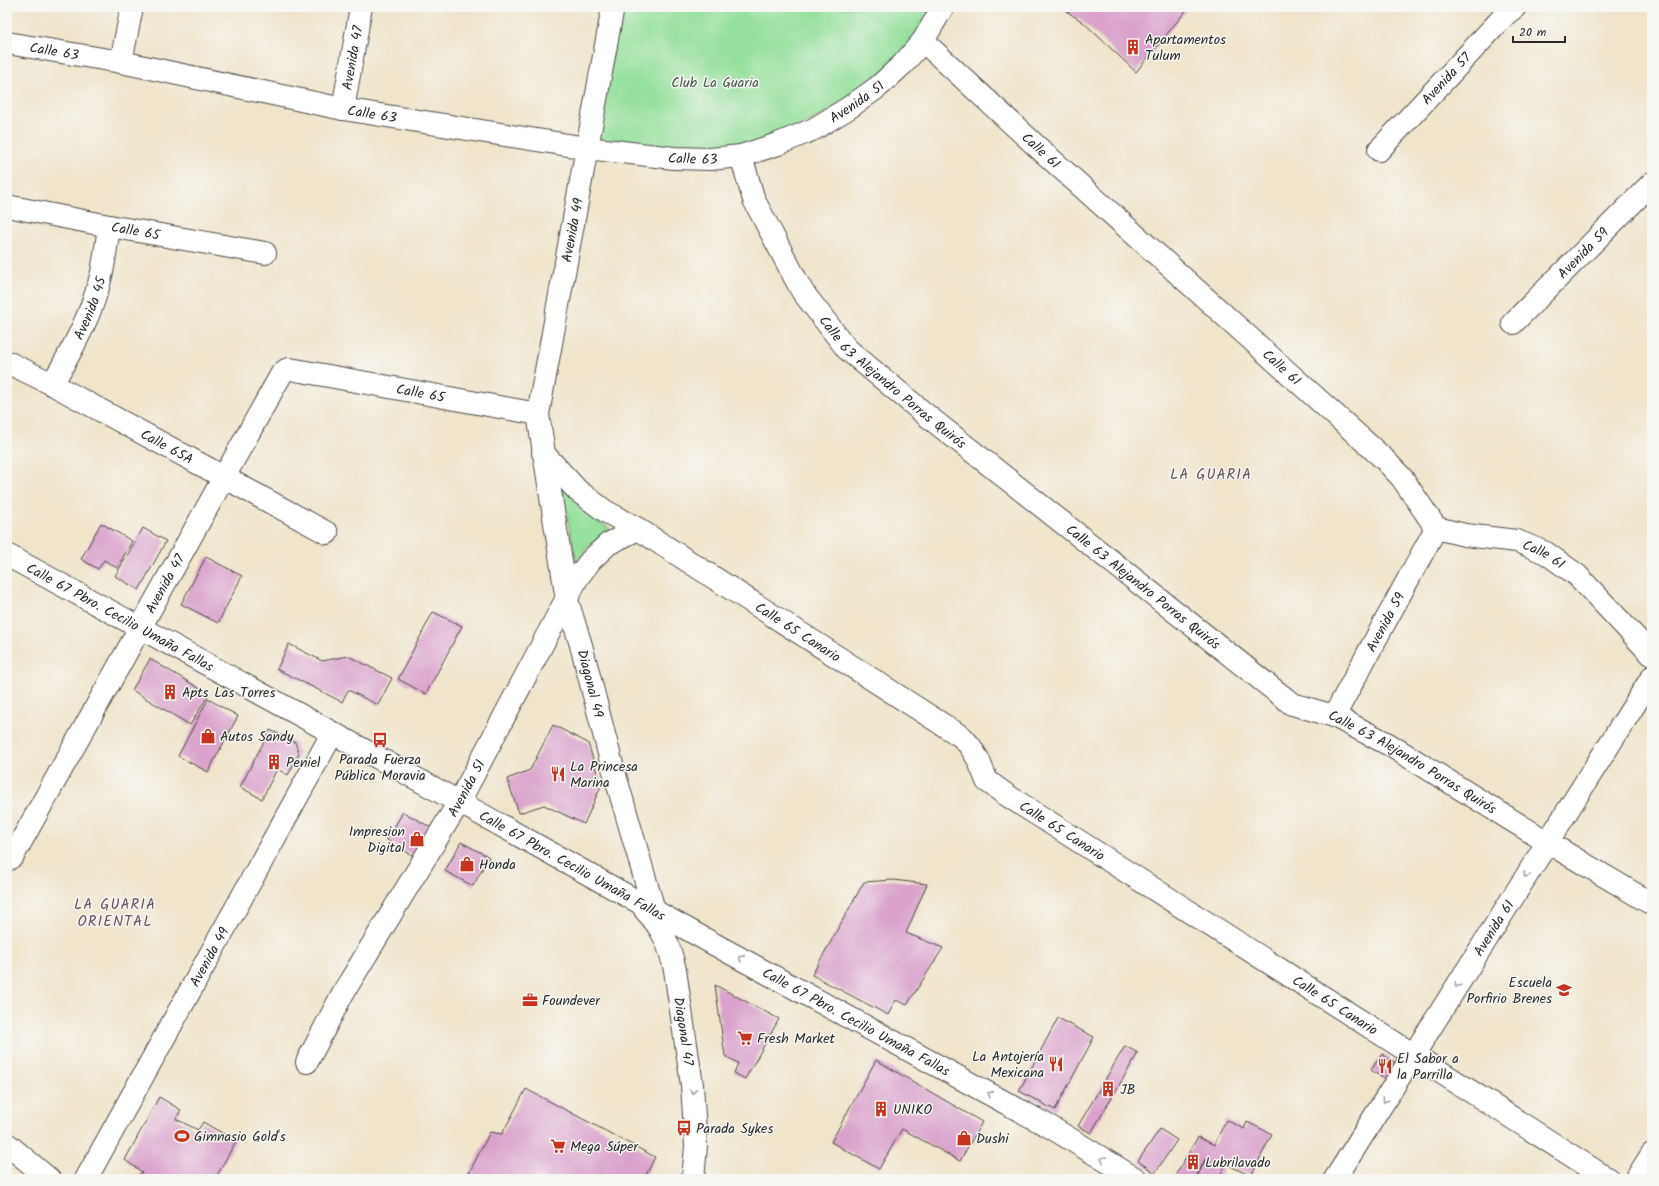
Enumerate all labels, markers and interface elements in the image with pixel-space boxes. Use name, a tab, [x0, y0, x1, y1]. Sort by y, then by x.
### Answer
scale bar	[1513, 18, 1565, 44]
text: 20 m	[1519, 23, 1547, 42]
street label: Avenida 47	[337, 24, 370, 92]
place label: Apartamentos Tulum	[1145, 29, 1226, 67]
street label: Calle 63	[28, 37, 80, 67]
building icon: Apartamentos Tulum	[1124, 38, 1142, 56]
street label: Avenida 57	[1416, 47, 1477, 110]
park label: Club La Guaria	[671, 72, 759, 94]
street label: Avenida 51	[825, 76, 890, 129]
street label: Calle 63	[346, 100, 398, 129]
street label: Calle 61	[1016, 127, 1065, 175]
street label: Calle 63	[667, 147, 719, 171]
street label: Avenida 49	[556, 196, 590, 264]
street label: Calle 65	[109, 217, 163, 247]
street label: Avenida 59	[1553, 222, 1614, 284]
street label: Avenida 45	[68, 273, 113, 344]
street label: Calle 63 Alejandro Porras Quirós	[813, 311, 971, 455]
street label: Calle 61	[1257, 344, 1306, 391]
street label: Calle 65	[394, 378, 448, 409]
street label: Calle 65A	[136, 424, 197, 471]
district label: LA GUARIA	[1170, 463, 1252, 487]
street label: Calle 63 Alejandro Porras Quirós	[1061, 519, 1225, 656]
street label: Calle 61	[1519, 534, 1569, 575]
street label: Avenida 47	[140, 550, 191, 618]
street label: Calle 67 Pbro. Cecilio Umaña Fallas	[22, 558, 217, 678]
street label: Avenida 59	[1361, 588, 1411, 656]
street label: Calle 65 Canario	[750, 597, 845, 668]
street label: Diagonal 49	[571, 647, 609, 720]
place label: Apts Las Torres	[182, 682, 275, 704]
building icon: Apts Las Torres	[161, 683, 179, 701]
street label: Calle 63 Alejandro Porras Quirós	[1326, 705, 1501, 820]
place label: Autos Sandy	[220, 726, 294, 748]
shop icon: Autos Sandy	[199, 727, 217, 745]
bus stop icon: Parada Fuerza Pública Moravia	[371, 731, 389, 749]
place label: Parada Fuerza Pública Moravia	[334, 749, 426, 787]
place label: Peniel	[286, 752, 321, 774]
building icon: Peniel	[265, 753, 283, 771]
street label: Avenida 51	[442, 756, 492, 822]
place label: La Princesa Marina	[570, 756, 638, 794]
restaurant icon: La Princesa Marina	[549, 765, 567, 783]
street label: Calle 65 Canario	[1014, 796, 1109, 867]
street label: Calle 67 Pbro. Cecilio Umaña Fallas	[475, 805, 669, 927]
place label: Impresion Digital	[349, 821, 406, 859]
shop icon: Impresion Digital	[408, 830, 426, 848]
place label: Honda	[479, 854, 516, 876]
shop icon: Honda	[458, 855, 476, 873]
one-way arrow	[1523, 871, 1531, 878]
district label: LA GUARIA ORIENTAL	[74, 893, 156, 934]
street label: Avenida 61	[1468, 896, 1521, 961]
street label: Avenida 49	[184, 923, 235, 991]
one-way arrow	[737, 956, 745, 963]
street label: Calle 67 Pbro. Cecilio Umaña Fallas	[758, 962, 954, 1082]
street label: Calle 65 Canario	[1287, 970, 1382, 1041]
place label: Escuela Porfirio Brenes	[1467, 972, 1552, 1010]
one-way arrow	[1454, 981, 1461, 988]
school or university icon: Escuela Porfirio Brenes	[1555, 981, 1573, 999]
place label: Foundever	[542, 990, 601, 1012]
office icon: Foundever	[521, 991, 539, 1009]
street label: Diagonal 47	[667, 996, 699, 1068]
place label: Fresh Market	[757, 1028, 835, 1050]
supermarket icon: Fresh Market	[736, 1029, 754, 1047]
place label: La Antojería Mexicana	[972, 1046, 1044, 1084]
place label: El Sabor a la Parrilla	[1397, 1048, 1459, 1086]
restaurant icon: La Antojería Mexicana	[1047, 1055, 1065, 1073]
restaurant icon: El Sabor a la Parrilla	[1376, 1057, 1394, 1075]
place label: JB	[1120, 1079, 1136, 1101]
building icon: JB	[1099, 1080, 1117, 1098]
one-way arrow	[688, 1088, 697, 1094]
one-way arrow	[987, 1091, 994, 1099]
one-way arrow	[1382, 1096, 1389, 1103]
place label: UNIKO	[893, 1099, 932, 1121]
building icon: UNIKO	[872, 1100, 890, 1118]
place label: Parada Sykes	[696, 1118, 773, 1140]
bus stop icon: Parada Sykes	[675, 1119, 693, 1137]
place label: Gimnasio Gold's	[194, 1126, 286, 1148]
sports icon: Gimnasio Gold's	[173, 1127, 191, 1145]
place label: Dushi	[976, 1128, 1009, 1150]
shop icon: Dushi	[955, 1129, 973, 1147]
place label: Mega Súper	[570, 1136, 639, 1158]
supermarket icon: Mega Súper	[549, 1137, 567, 1155]
place label: Lubrilavado	[1205, 1152, 1271, 1174]
building icon: Lubrilavado	[1184, 1153, 1202, 1171]
one-way arrow	[1100, 1156, 1107, 1163]

